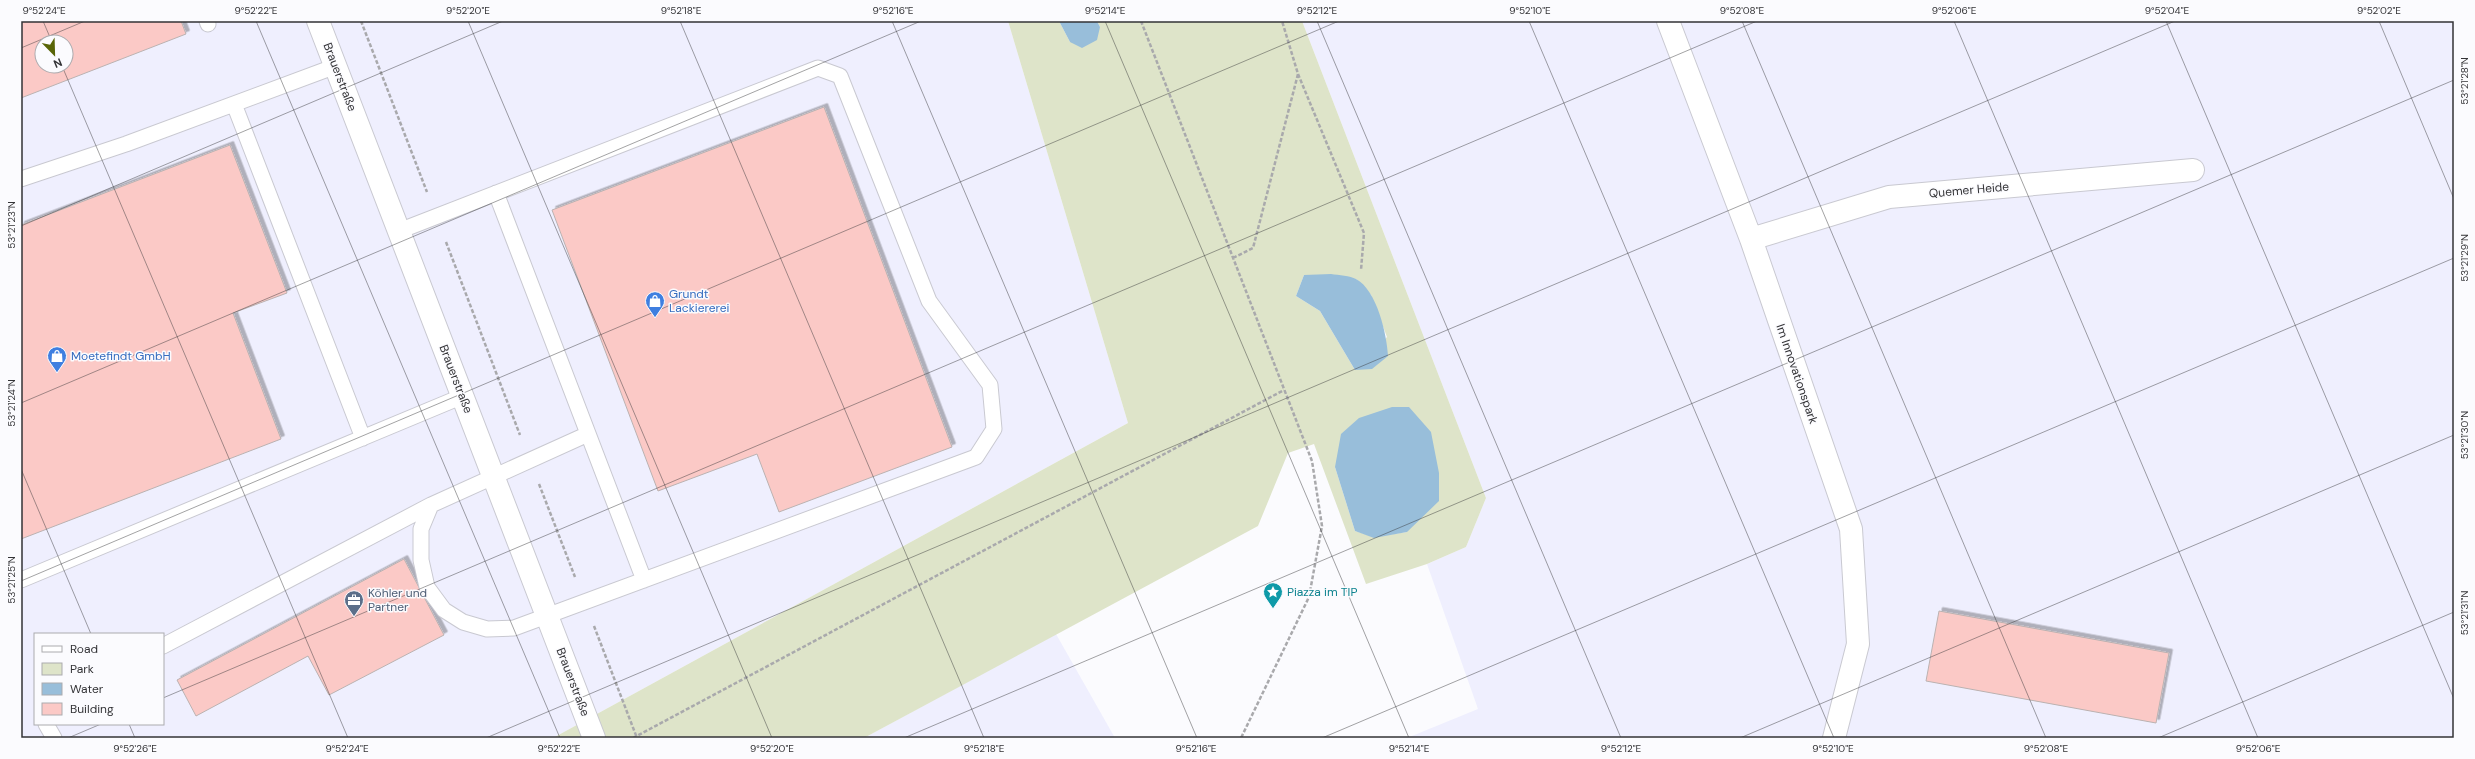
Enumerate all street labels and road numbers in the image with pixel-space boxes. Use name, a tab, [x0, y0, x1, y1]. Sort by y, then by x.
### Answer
street label: Brauerstraße	[320, 40, 360, 114]
street label: Quemer Heide	[1928, 179, 2010, 201]
street label: Im Innovationspark	[1772, 322, 1822, 426]
street label: Brauerstraße	[436, 342, 476, 416]
street label: Brauerstraße	[553, 645, 593, 719]

